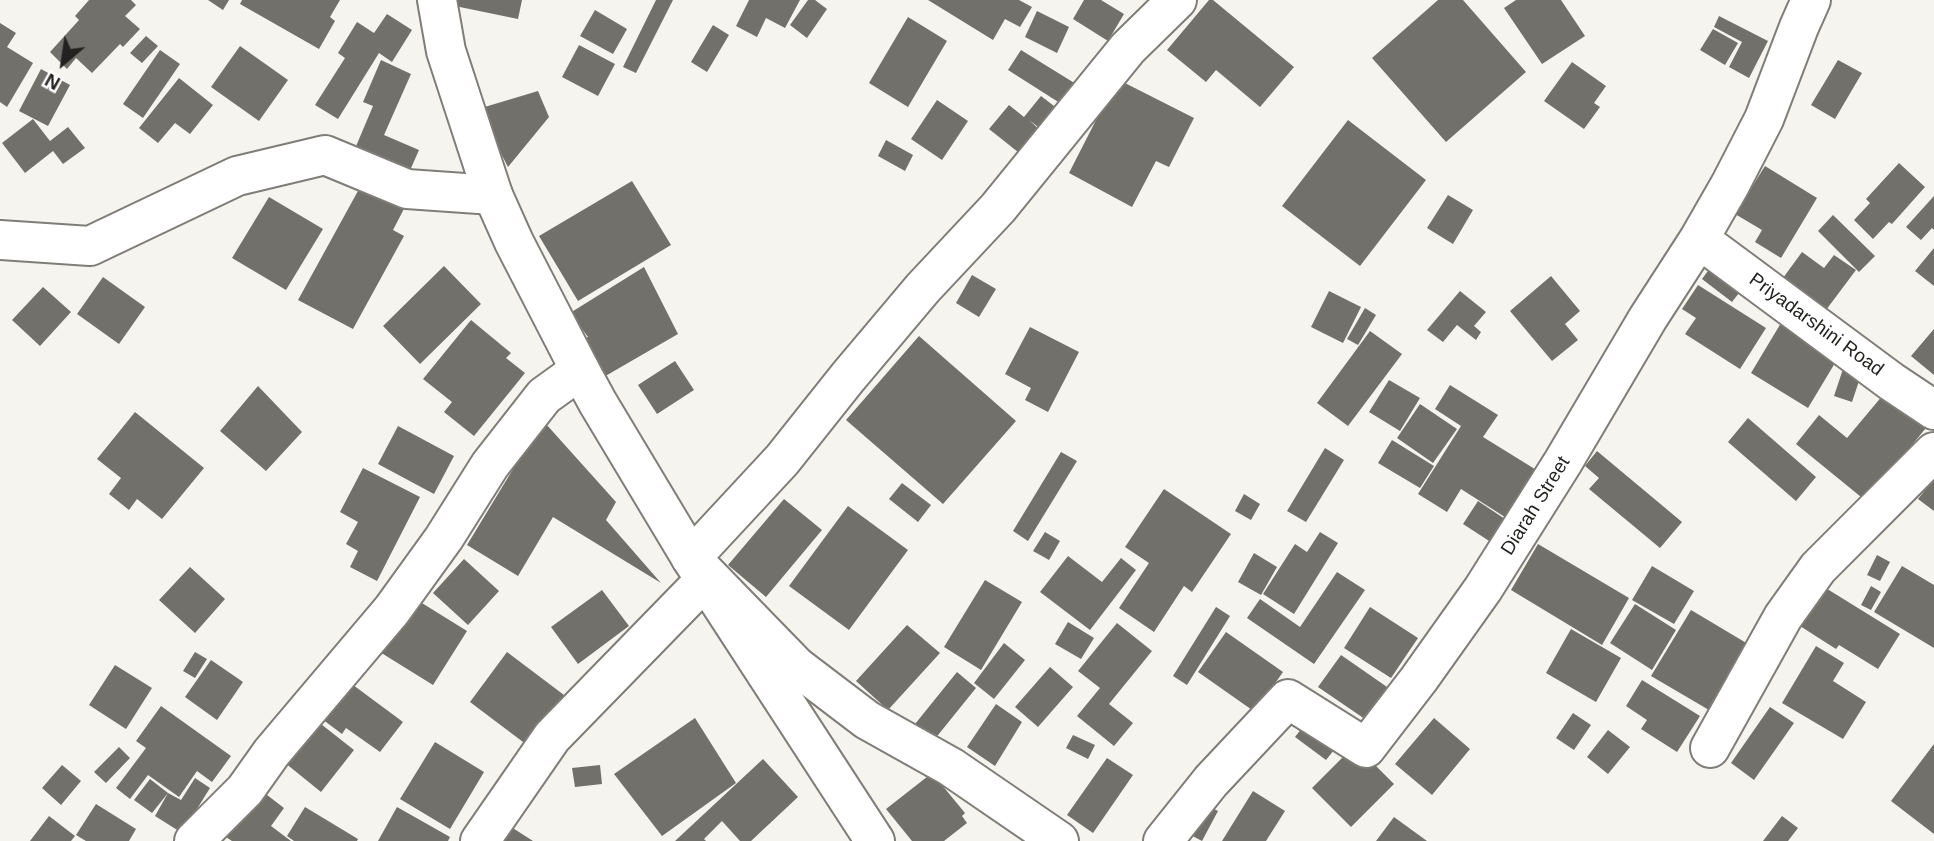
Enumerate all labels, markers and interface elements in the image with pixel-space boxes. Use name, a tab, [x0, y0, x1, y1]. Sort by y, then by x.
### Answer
north arrow	[28, 28, 98, 98]
text: N	[41, 69, 64, 94]
street label: Priyadarshini Road	[1744, 269, 1888, 381]
street label: Diarah Street	[1497, 452, 1575, 560]

